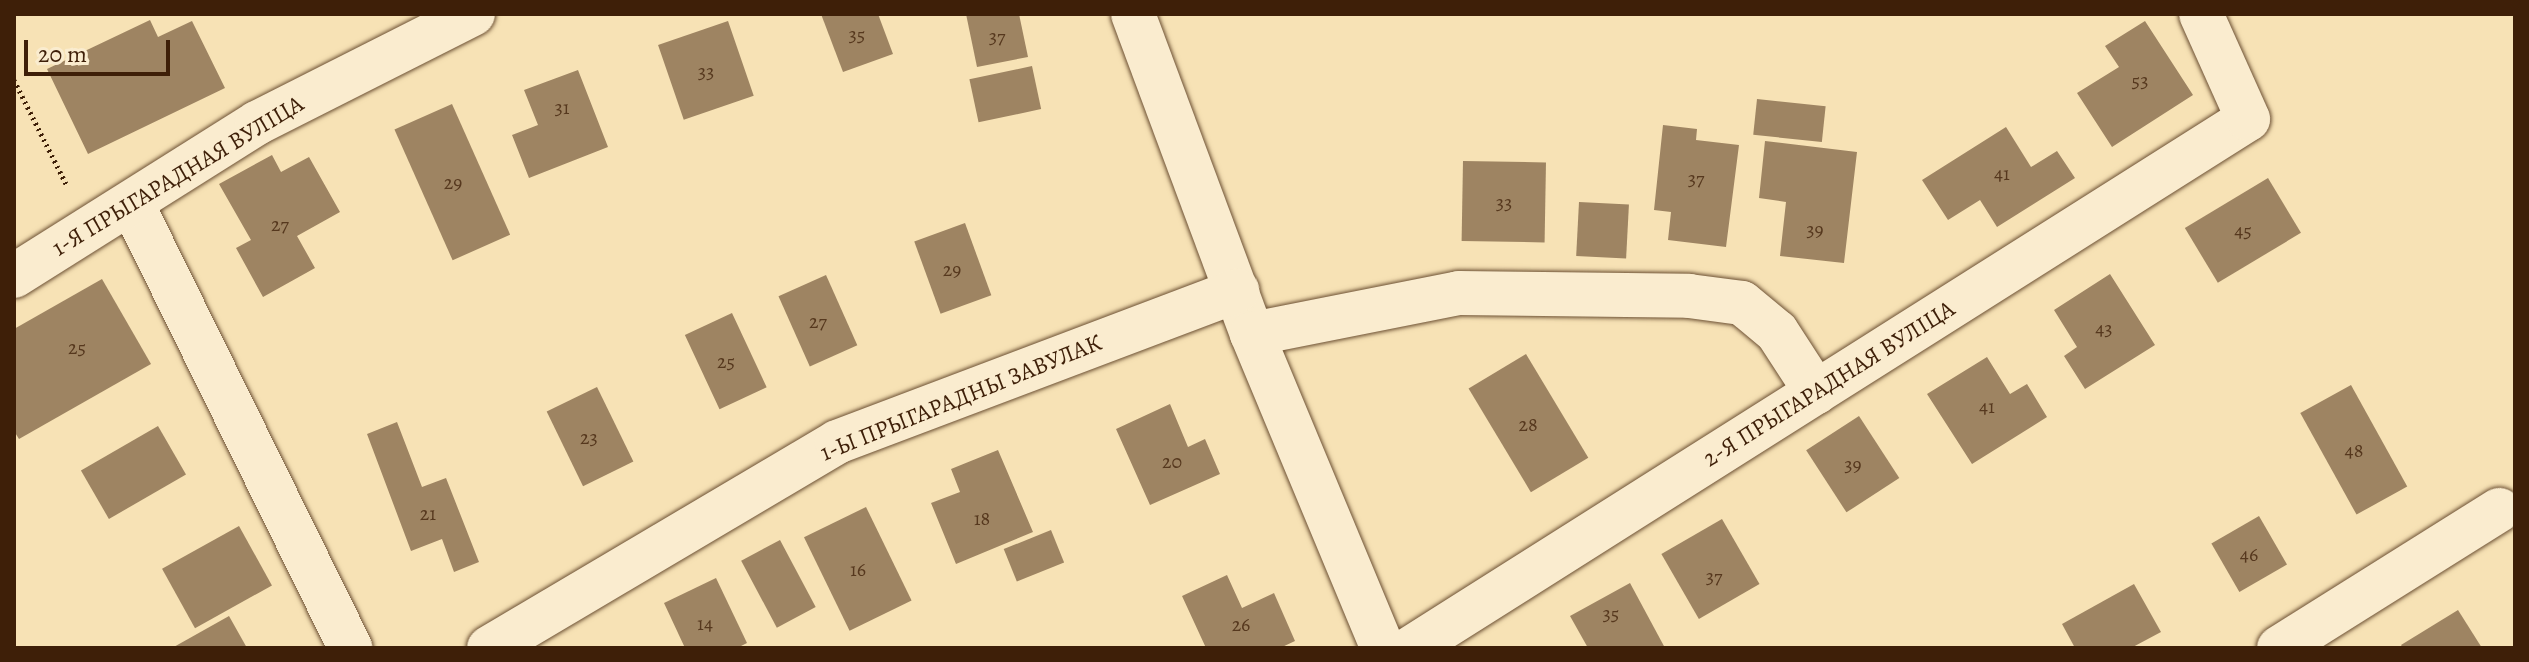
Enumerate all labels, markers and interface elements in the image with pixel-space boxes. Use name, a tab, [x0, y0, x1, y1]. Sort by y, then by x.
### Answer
house number: 35	[849, 22, 865, 46]
scale bar	[28, 24, 174, 74]
house number: 37	[989, 24, 1005, 48]
text: 20 m	[38, 38, 87, 70]
house number: 33	[698, 59, 714, 83]
house number: 53	[2132, 68, 2148, 92]
street label: 1-Я ПРЫГАРАДНАЯ ВУЛІЦА	[47, 89, 309, 263]
house number: 31	[554, 95, 570, 119]
house number: 41	[1994, 161, 2010, 185]
house number: 37	[1688, 166, 1704, 190]
house number: 29	[444, 170, 462, 194]
house number: 33	[1496, 190, 1512, 214]
house number: 27	[271, 212, 289, 236]
house number: 39	[1806, 217, 1824, 241]
house number: 45	[2234, 218, 2252, 242]
house number: 29	[943, 257, 961, 281]
street label: 2-Я ПРЫГАРАДНАЯ ВУЛІЦА	[1698, 295, 1960, 473]
house number: 27	[809, 309, 827, 333]
house number: 43	[2095, 316, 2113, 340]
street label: 1-Ы ПРЫГАРАДНЫ ЗАВУЛАК	[816, 328, 1106, 468]
house number: 25	[68, 335, 86, 359]
house number: 25	[717, 349, 735, 373]
house number: 41	[1979, 394, 1995, 418]
house number: 28	[1518, 412, 1538, 436]
house number: 23	[580, 425, 598, 449]
house number: 48	[2345, 438, 2363, 462]
house number: 20	[1162, 449, 1182, 473]
house number: 39	[1844, 452, 1862, 476]
house number: 21	[420, 501, 436, 525]
house number: 18	[974, 506, 990, 530]
house number: 46	[2240, 542, 2258, 566]
house number: 16	[850, 557, 866, 581]
house number: 37	[1706, 564, 1722, 588]
house number: 35	[1603, 601, 1619, 625]
house number: 14	[697, 611, 713, 635]
house number: 26	[1232, 612, 1250, 636]

